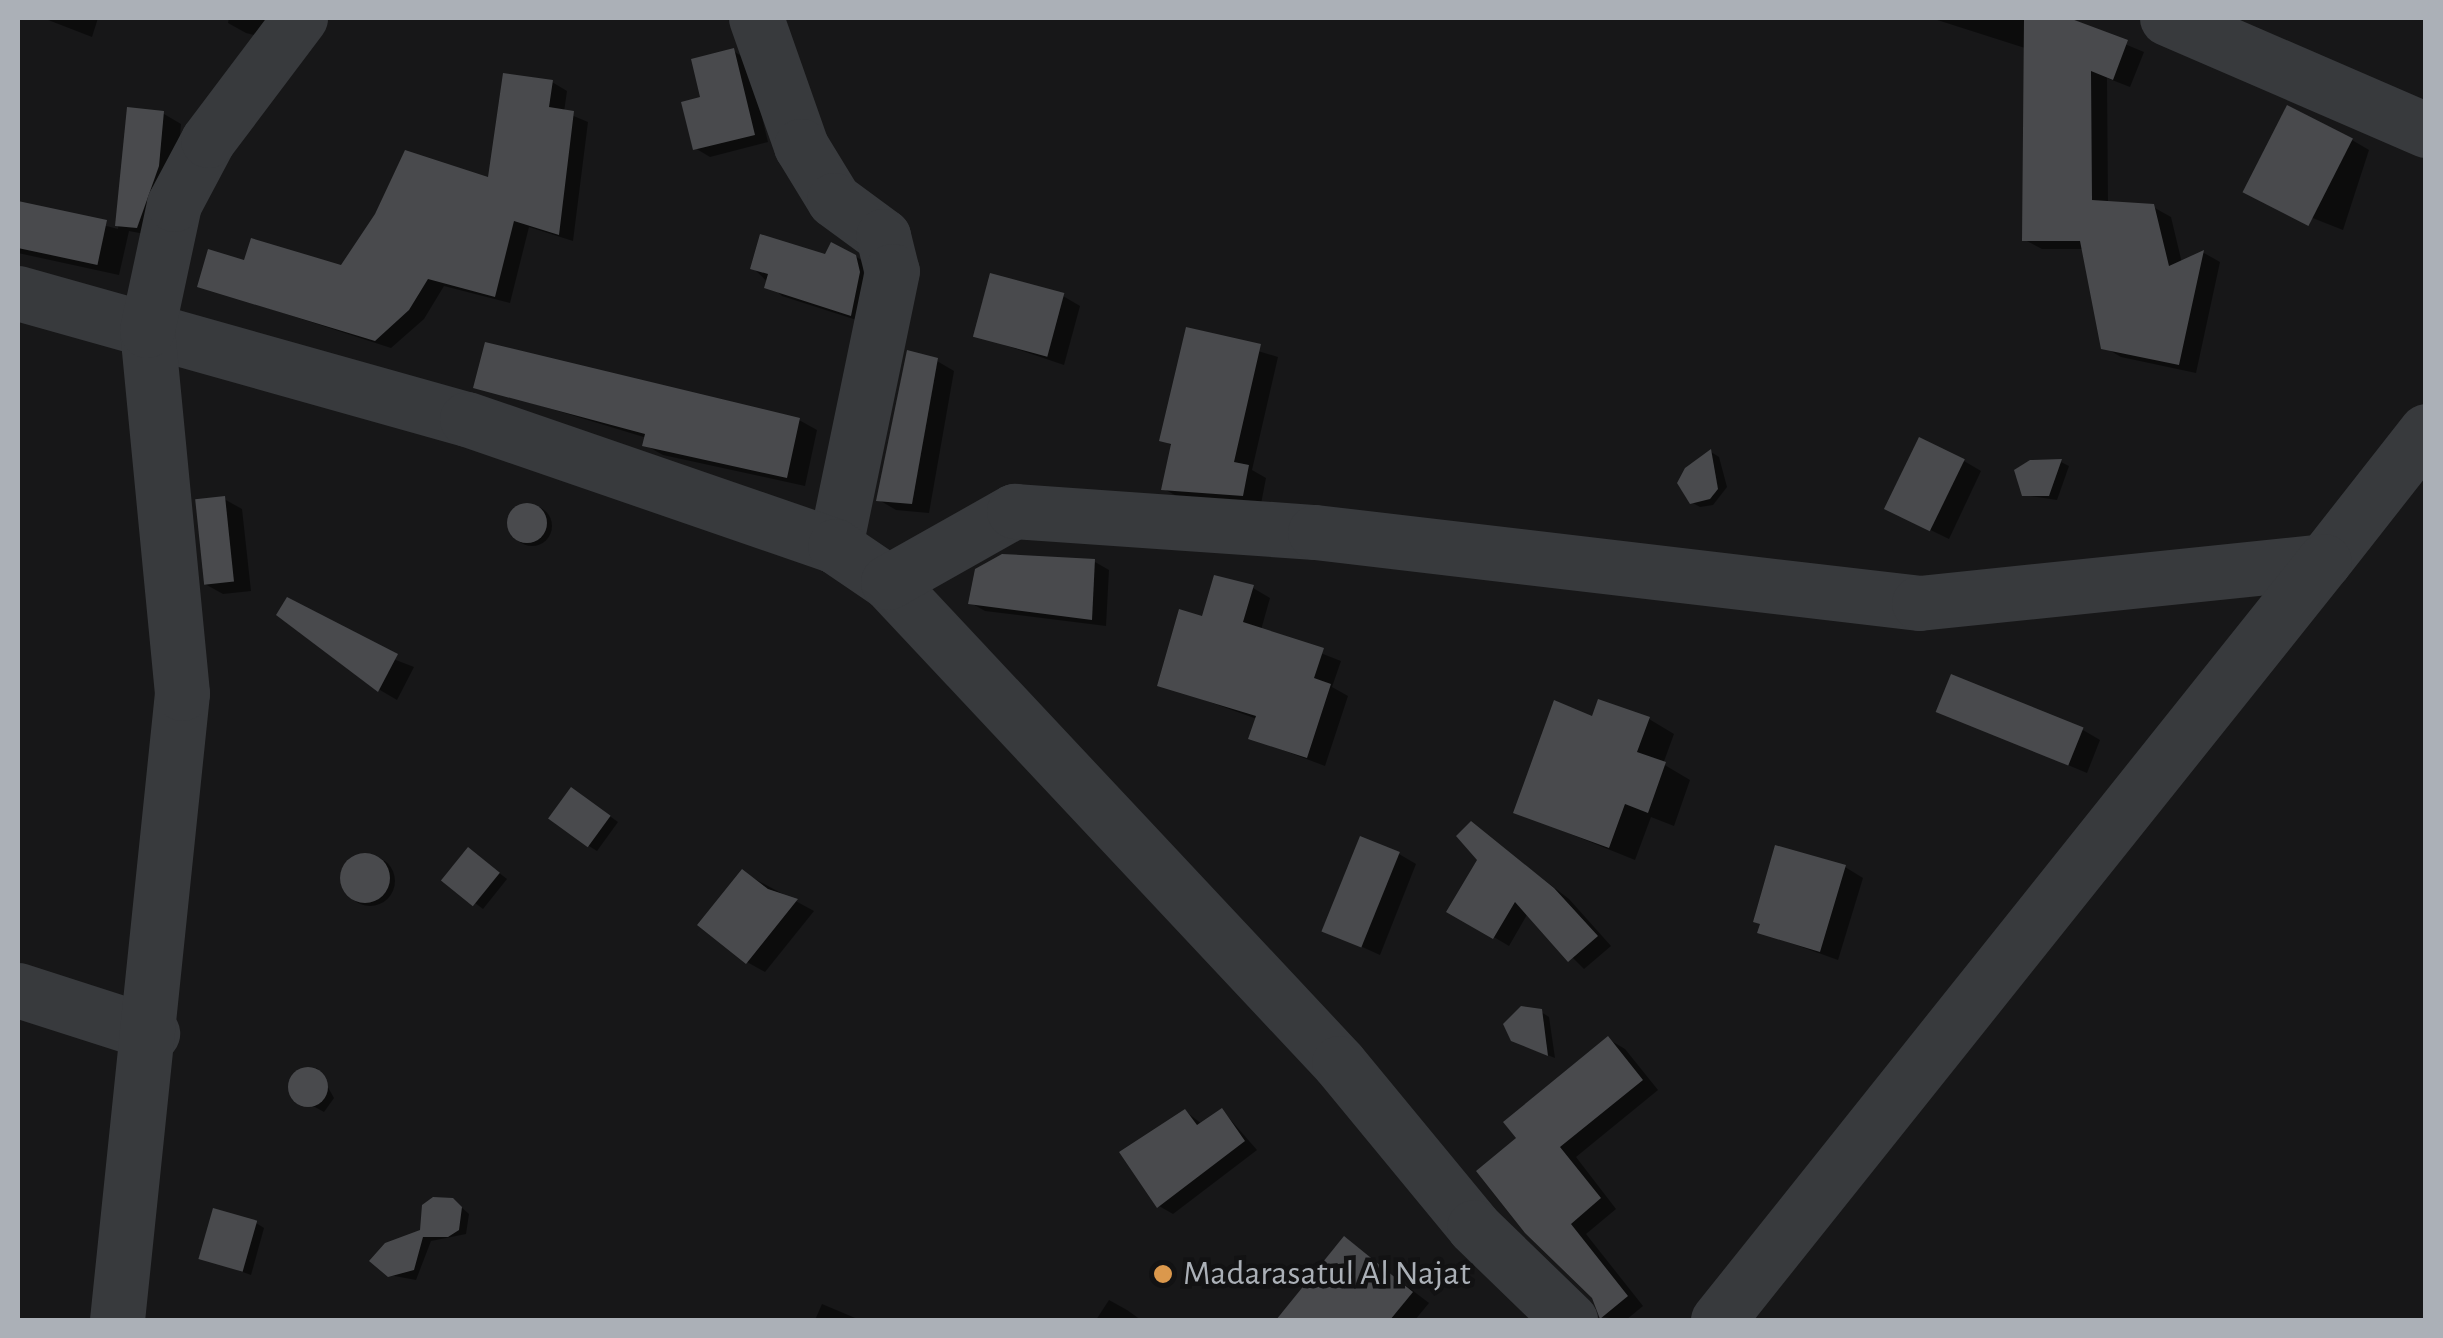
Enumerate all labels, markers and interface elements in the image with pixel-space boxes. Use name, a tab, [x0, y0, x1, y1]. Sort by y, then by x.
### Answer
place label: Madarasatul Al Najat	[1183, 1253, 1471, 1295]
marker: Madarasatul Al Najat	[1152, 1263, 1174, 1285]

